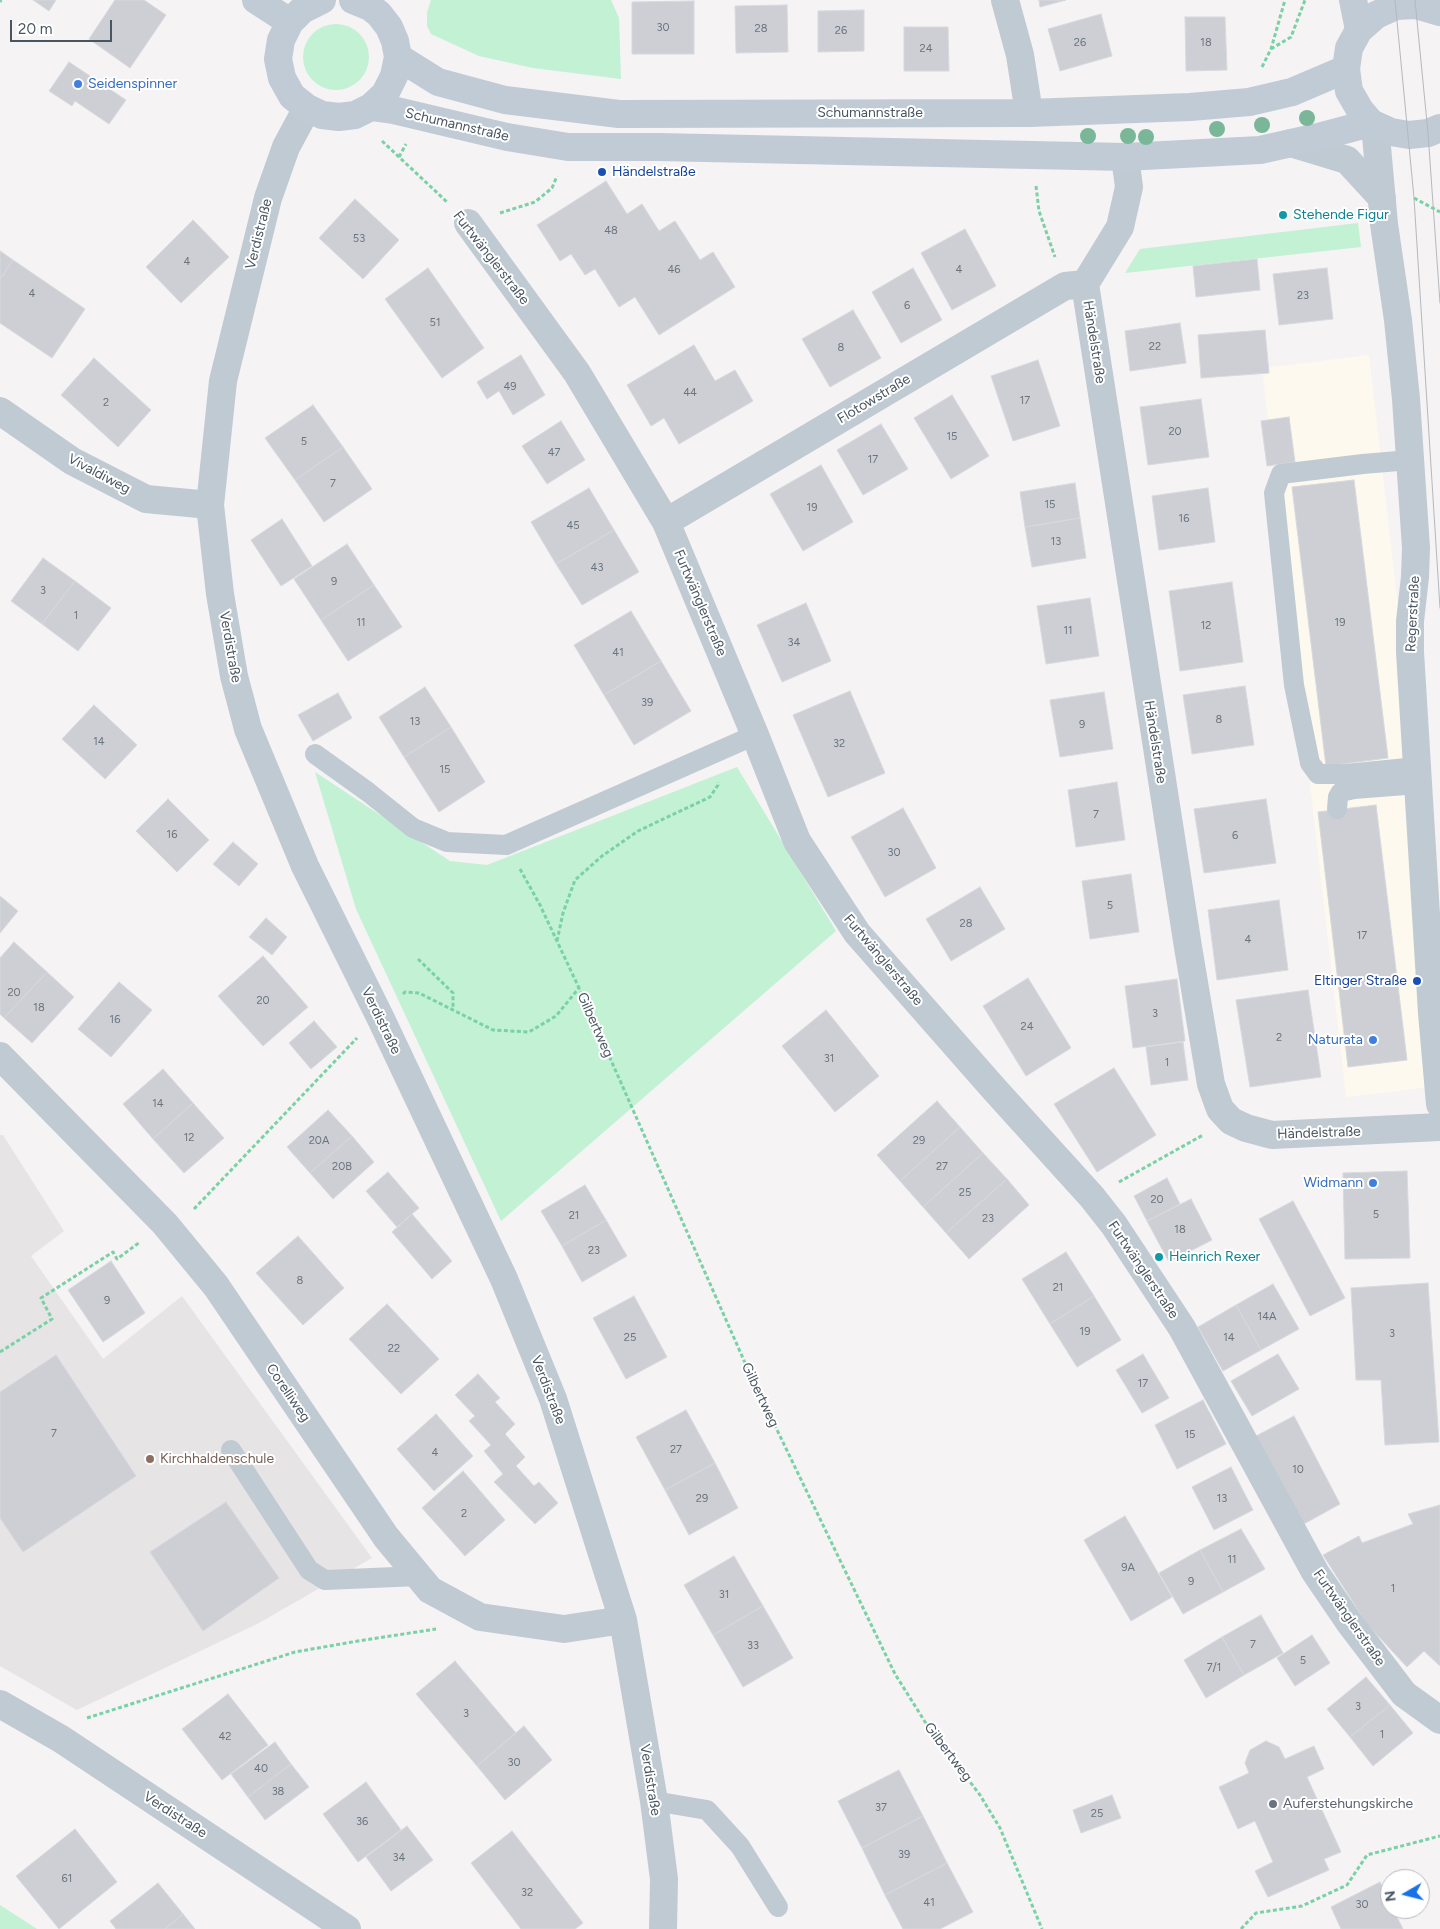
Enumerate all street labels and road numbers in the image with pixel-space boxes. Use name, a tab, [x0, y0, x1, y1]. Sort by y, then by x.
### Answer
street label: Schumannstraße	[404, 105, 510, 145]
street label: Schumannstraße	[817, 105, 923, 121]
street label: Verdistraße	[242, 197, 276, 271]
street label: Furtwänglerstraße	[449, 208, 533, 308]
street label: Händelstraße	[1079, 299, 1109, 385]
street label: Flotowstraße	[834, 371, 914, 427]
street label: Vivaldiweg	[65, 451, 133, 497]
street label: Furtwänglerstraße	[670, 547, 730, 659]
street label: Regerstraße	[1403, 575, 1423, 653]
street label: Verdistraße	[215, 610, 245, 684]
street label: Händelstraße	[1140, 699, 1170, 785]
street label: Furtwänglerstraße	[840, 911, 926, 1009]
street label: Verdistraße	[358, 985, 404, 1057]
street label: Gilbertweg	[573, 990, 617, 1060]
street label: Händelstraße	[1277, 1123, 1361, 1143]
street label: Furtwänglerstraße	[1104, 1218, 1182, 1322]
street label: Verdistraße	[527, 1353, 569, 1427]
street label: Gilbertweg	[738, 1360, 782, 1430]
street label: Corelliweg	[262, 1361, 314, 1425]
street label: Furtwänglerstraße	[1309, 1566, 1389, 1670]
street label: Gilbertweg	[920, 1719, 976, 1785]
street label: Verdistraße	[636, 1743, 664, 1817]
street label: Verdistraße	[140, 1788, 210, 1842]

